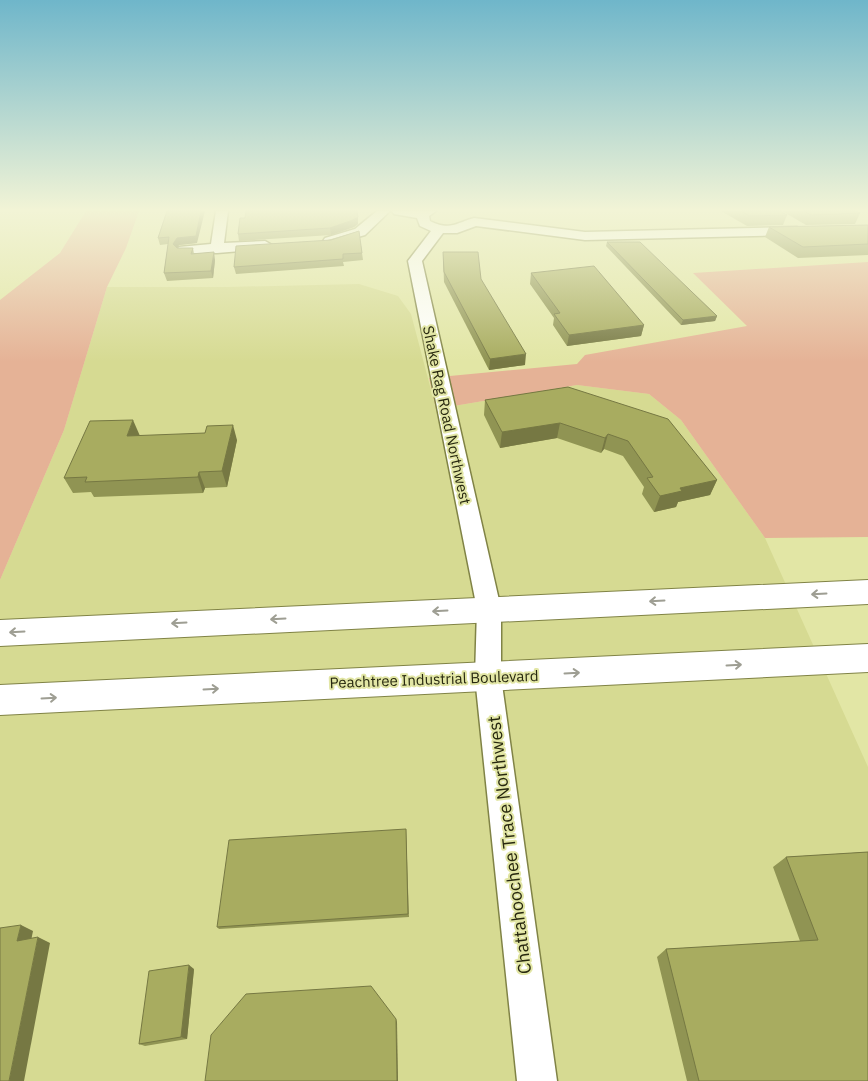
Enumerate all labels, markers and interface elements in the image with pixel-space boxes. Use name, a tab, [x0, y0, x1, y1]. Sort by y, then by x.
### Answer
street label: Shake Rag Road Northwest	[419, 324, 475, 506]
one-way arrow	[812, 590, 828, 599]
one-way arrow	[649, 597, 665, 606]
one-way arrow	[432, 607, 448, 616]
one-way arrow	[270, 614, 286, 623]
one-way arrow	[171, 619, 187, 628]
one-way arrow	[9, 627, 25, 636]
one-way arrow	[726, 660, 742, 670]
street label: Peachtree Industrial Boulevard	[329, 666, 539, 692]
one-way arrow	[564, 668, 580, 678]
one-way arrow	[203, 685, 219, 694]
one-way arrow	[40, 693, 56, 702]
street label: Chattahoochee Trace Northwest	[482, 715, 536, 975]

